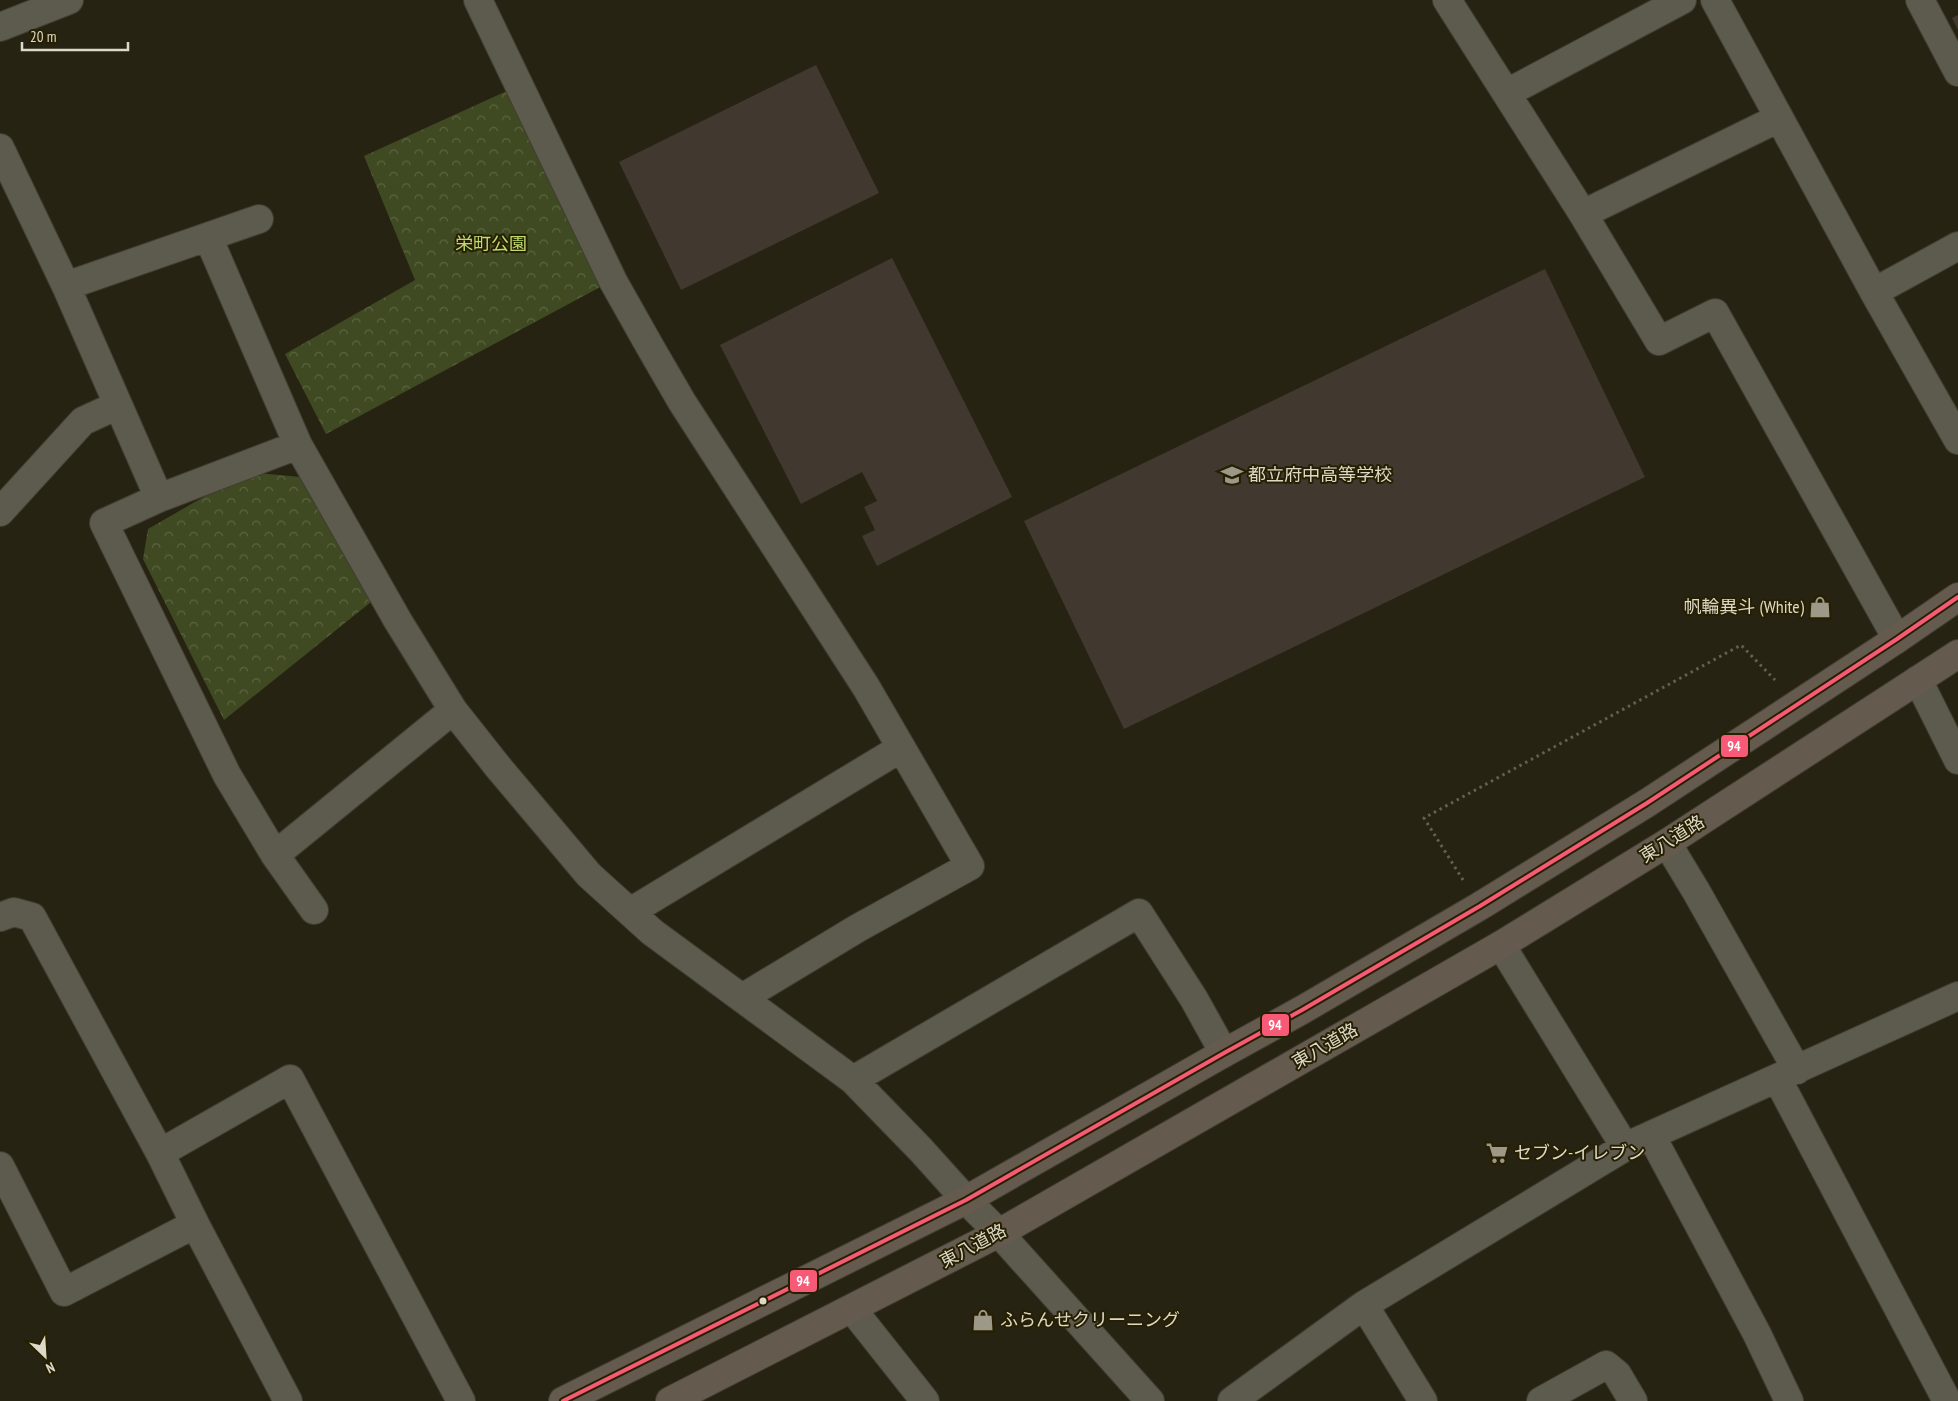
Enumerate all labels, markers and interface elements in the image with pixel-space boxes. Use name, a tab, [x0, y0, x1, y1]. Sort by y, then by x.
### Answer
scale bar	[22, 20, 129, 52]
text: 20 m	[30, 27, 56, 46]
park label: 栄町公園	[455, 232, 527, 255]
school or university icon: 都立府中高等学校	[1219, 462, 1245, 488]
place label: 都立府中高等学校	[1248, 463, 1392, 486]
shop icon: 帆輪異斗 (White)	[1807, 594, 1833, 620]
place label: 帆輪異斗 (White)	[1684, 595, 1805, 618]
line badge: 94	[1720, 734, 1749, 758]
text: 94	[1727, 737, 1741, 755]
street label: 東八道路	[1635, 810, 1708, 867]
line badge: 94	[1261, 1013, 1290, 1037]
text: 94	[1268, 1016, 1282, 1034]
street label: 東八道路	[1288, 1018, 1362, 1074]
supermarket icon: セブン-イレブン	[1484, 1140, 1510, 1166]
place label: セブン-イレブン	[1514, 1141, 1645, 1164]
street label: 東八道路	[936, 1219, 1010, 1273]
line badge: 94	[789, 1269, 818, 1293]
text: 94	[796, 1272, 810, 1290]
unlabelled marker	[758, 1296, 768, 1306]
shop icon: ふらんせクリーニング	[970, 1307, 996, 1333]
place label: ふらんせクリーニング	[1000, 1308, 1180, 1331]
north arrow	[20, 1331, 70, 1381]
text: N	[43, 1358, 58, 1378]

